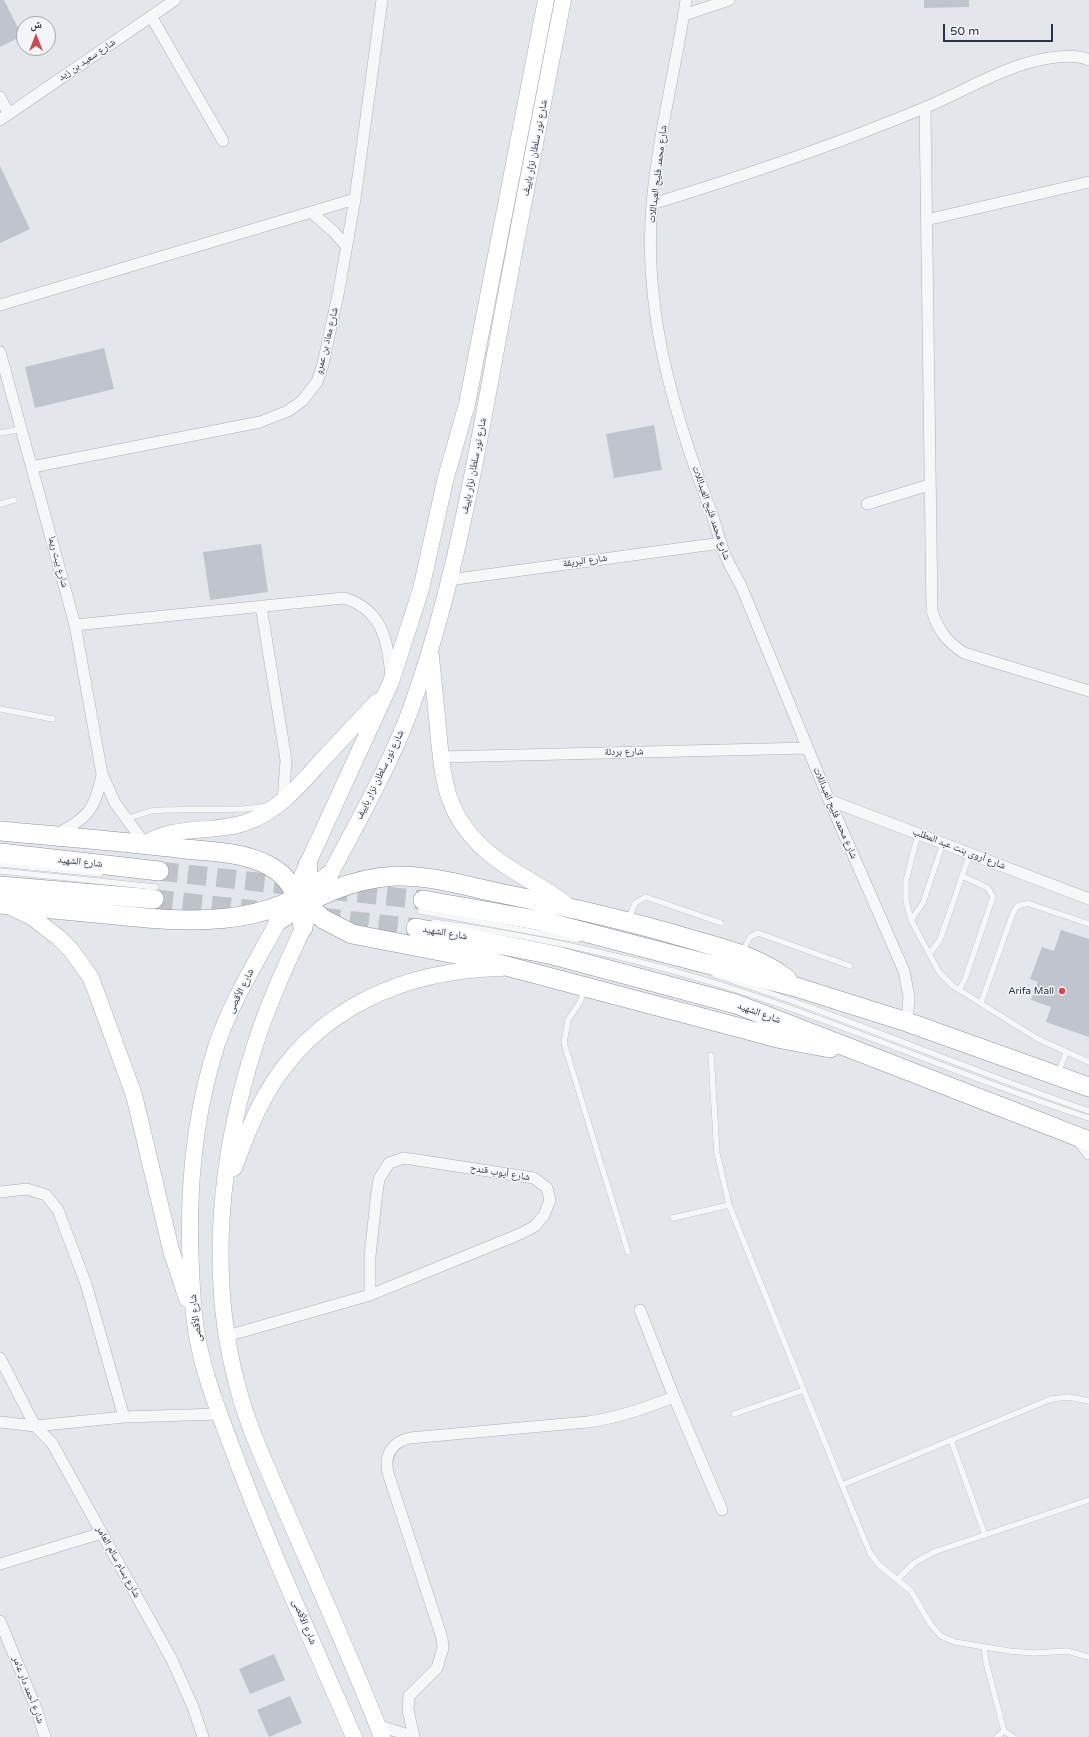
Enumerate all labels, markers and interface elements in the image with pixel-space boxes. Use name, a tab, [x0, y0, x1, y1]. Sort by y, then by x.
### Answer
north arrow	[16, 16, 56, 56]
scale bar	[945, 16, 1055, 42]
text: ش	[30, 18, 42, 31]
text: 50 m	[950, 24, 979, 38]
street label: شارع سعيد بن زيد	[56, 36, 118, 84]
street label: شارع نور سلطان نزار باييف	[520, 99, 550, 197]
street label: شارع محمد فليح العبداللات	[646, 124, 670, 224]
street label: شارع معاذ بن عمرو	[313, 306, 341, 376]
street label: شارع نور سلطان نزار باييف	[459, 417, 489, 515]
street label: شارع محمد فليح العبداللات	[689, 465, 733, 561]
street label: شارع بيت ريما	[45, 535, 71, 589]
street label: شارع البريقة	[562, 552, 608, 570]
street label: شارع نور سلطان نزار باييف	[353, 728, 407, 822]
street label: شارع بردلة	[604, 746, 644, 758]
street label: شارع محمد فليح العبداللات	[810, 765, 860, 861]
street label: شارع أروى بنت عبد المطلب	[911, 826, 1007, 872]
street label: شارع الشهيد	[57, 854, 103, 870]
street label: شارع الشهيد	[422, 923, 468, 943]
street label: شارع الأقصى	[225, 967, 257, 1015]
place label: Arifa Mall	[1008, 985, 1054, 997]
marker: Arifa Mall	[1057, 986, 1067, 996]
street label: شارع الشهيد	[736, 1000, 782, 1026]
street label: شارع أيوب قندح	[469, 1162, 531, 1184]
street label: شارع الأقصى	[187, 1293, 205, 1343]
street label: شارع بسام سالم العامر	[93, 1524, 143, 1600]
street label: شارع الأقصى	[289, 1598, 319, 1646]
street label: شارع أحمد دار عامر	[10, 1655, 46, 1725]

